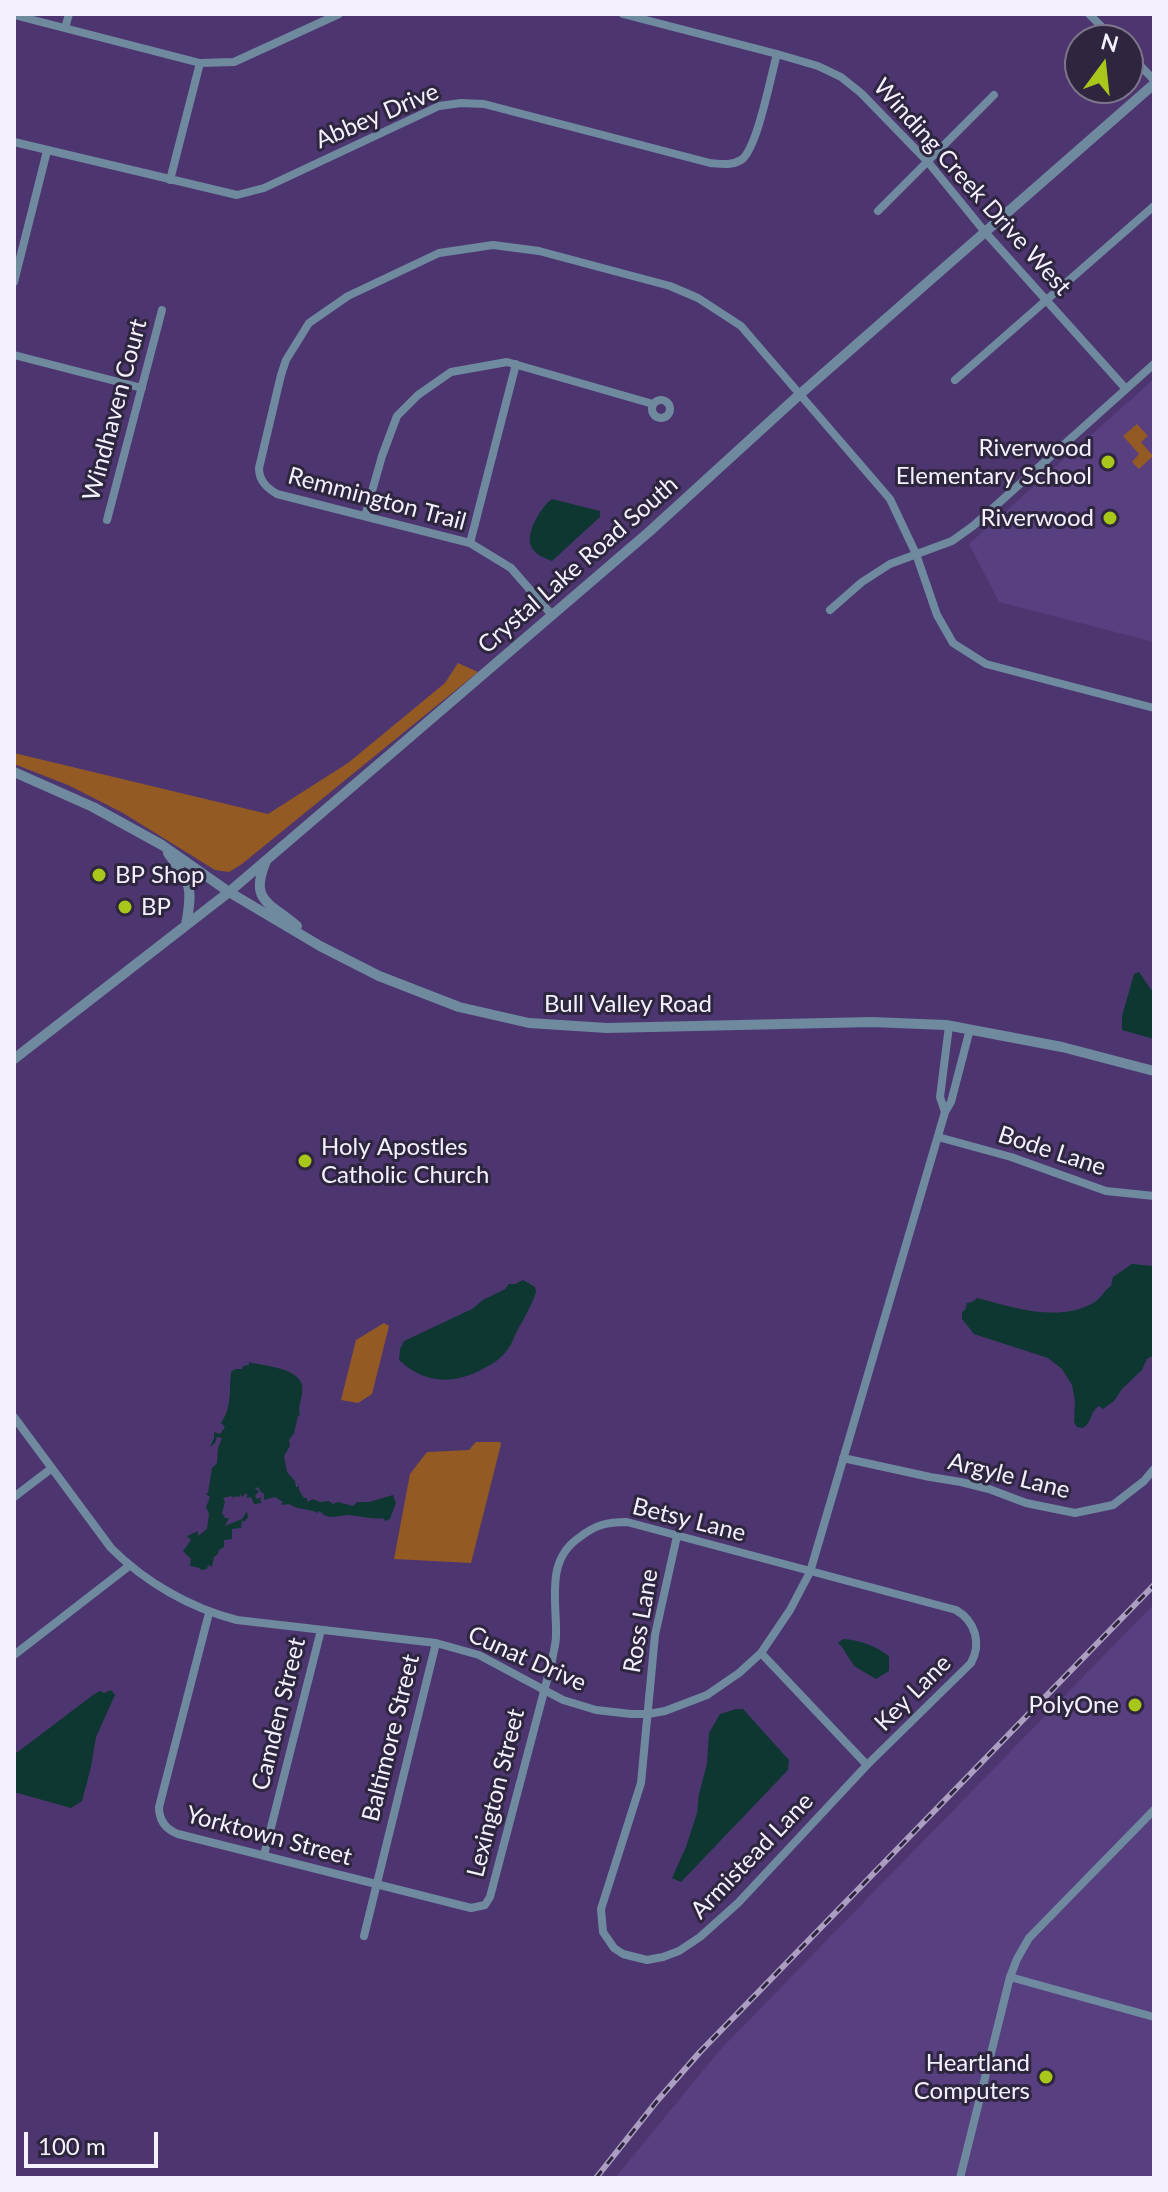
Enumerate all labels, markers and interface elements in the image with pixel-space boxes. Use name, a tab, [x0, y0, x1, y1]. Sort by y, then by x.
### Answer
north arrow	[1064, 24, 1144, 104]
text: N	[1098, 27, 1121, 57]
street label: Winding Creek Drive West	[867, 73, 1077, 301]
street label: Abbey Drive	[311, 77, 443, 155]
street label: Windhaven Court	[77, 316, 153, 504]
place label: Riverwood Elementary School	[896, 434, 1092, 490]
marker: Riverwood Elementary School	[1099, 453, 1117, 471]
street label: Remmington Trail	[285, 461, 469, 537]
street label: Crystal Lake Road South	[472, 470, 684, 660]
place label: Riverwood	[981, 504, 1094, 532]
marker: Riverwood	[1101, 509, 1119, 527]
place label: BP Shop	[115, 861, 204, 889]
marker: BP Shop	[90, 866, 108, 884]
place label: BP	[141, 893, 171, 921]
marker: BP	[116, 898, 134, 916]
street label: Bull Valley Road	[544, 990, 712, 1018]
street label: Bode Lane	[995, 1120, 1109, 1182]
place label: Holy Apostles Catholic Church	[321, 1133, 489, 1189]
marker: Holy Apostles Catholic Church	[296, 1152, 314, 1170]
street label: Argyle Lane	[945, 1447, 1073, 1505]
street label: Betsy Lane	[629, 1492, 749, 1548]
street label: Ross Lane	[618, 1567, 664, 1675]
street label: Cunat Drive	[463, 1620, 591, 1698]
street label: Camden Street	[246, 1635, 312, 1793]
street label: Key Lane	[869, 1649, 957, 1737]
street label: Baltimore Street	[356, 1651, 426, 1825]
place label: PolyOne	[1029, 1691, 1119, 1719]
marker: PolyOne	[1126, 1696, 1144, 1714]
street label: Lexington Street	[461, 1706, 531, 1880]
street label: Armistead Lane	[685, 1787, 819, 1925]
street label: Yorktown Street	[183, 1800, 355, 1872]
place label: Heartland Computers	[914, 2049, 1030, 2105]
marker: Heartland Computers	[1037, 2068, 1055, 2086]
scale bar	[28, 2116, 162, 2166]
text: 100 m	[38, 2131, 106, 2160]

